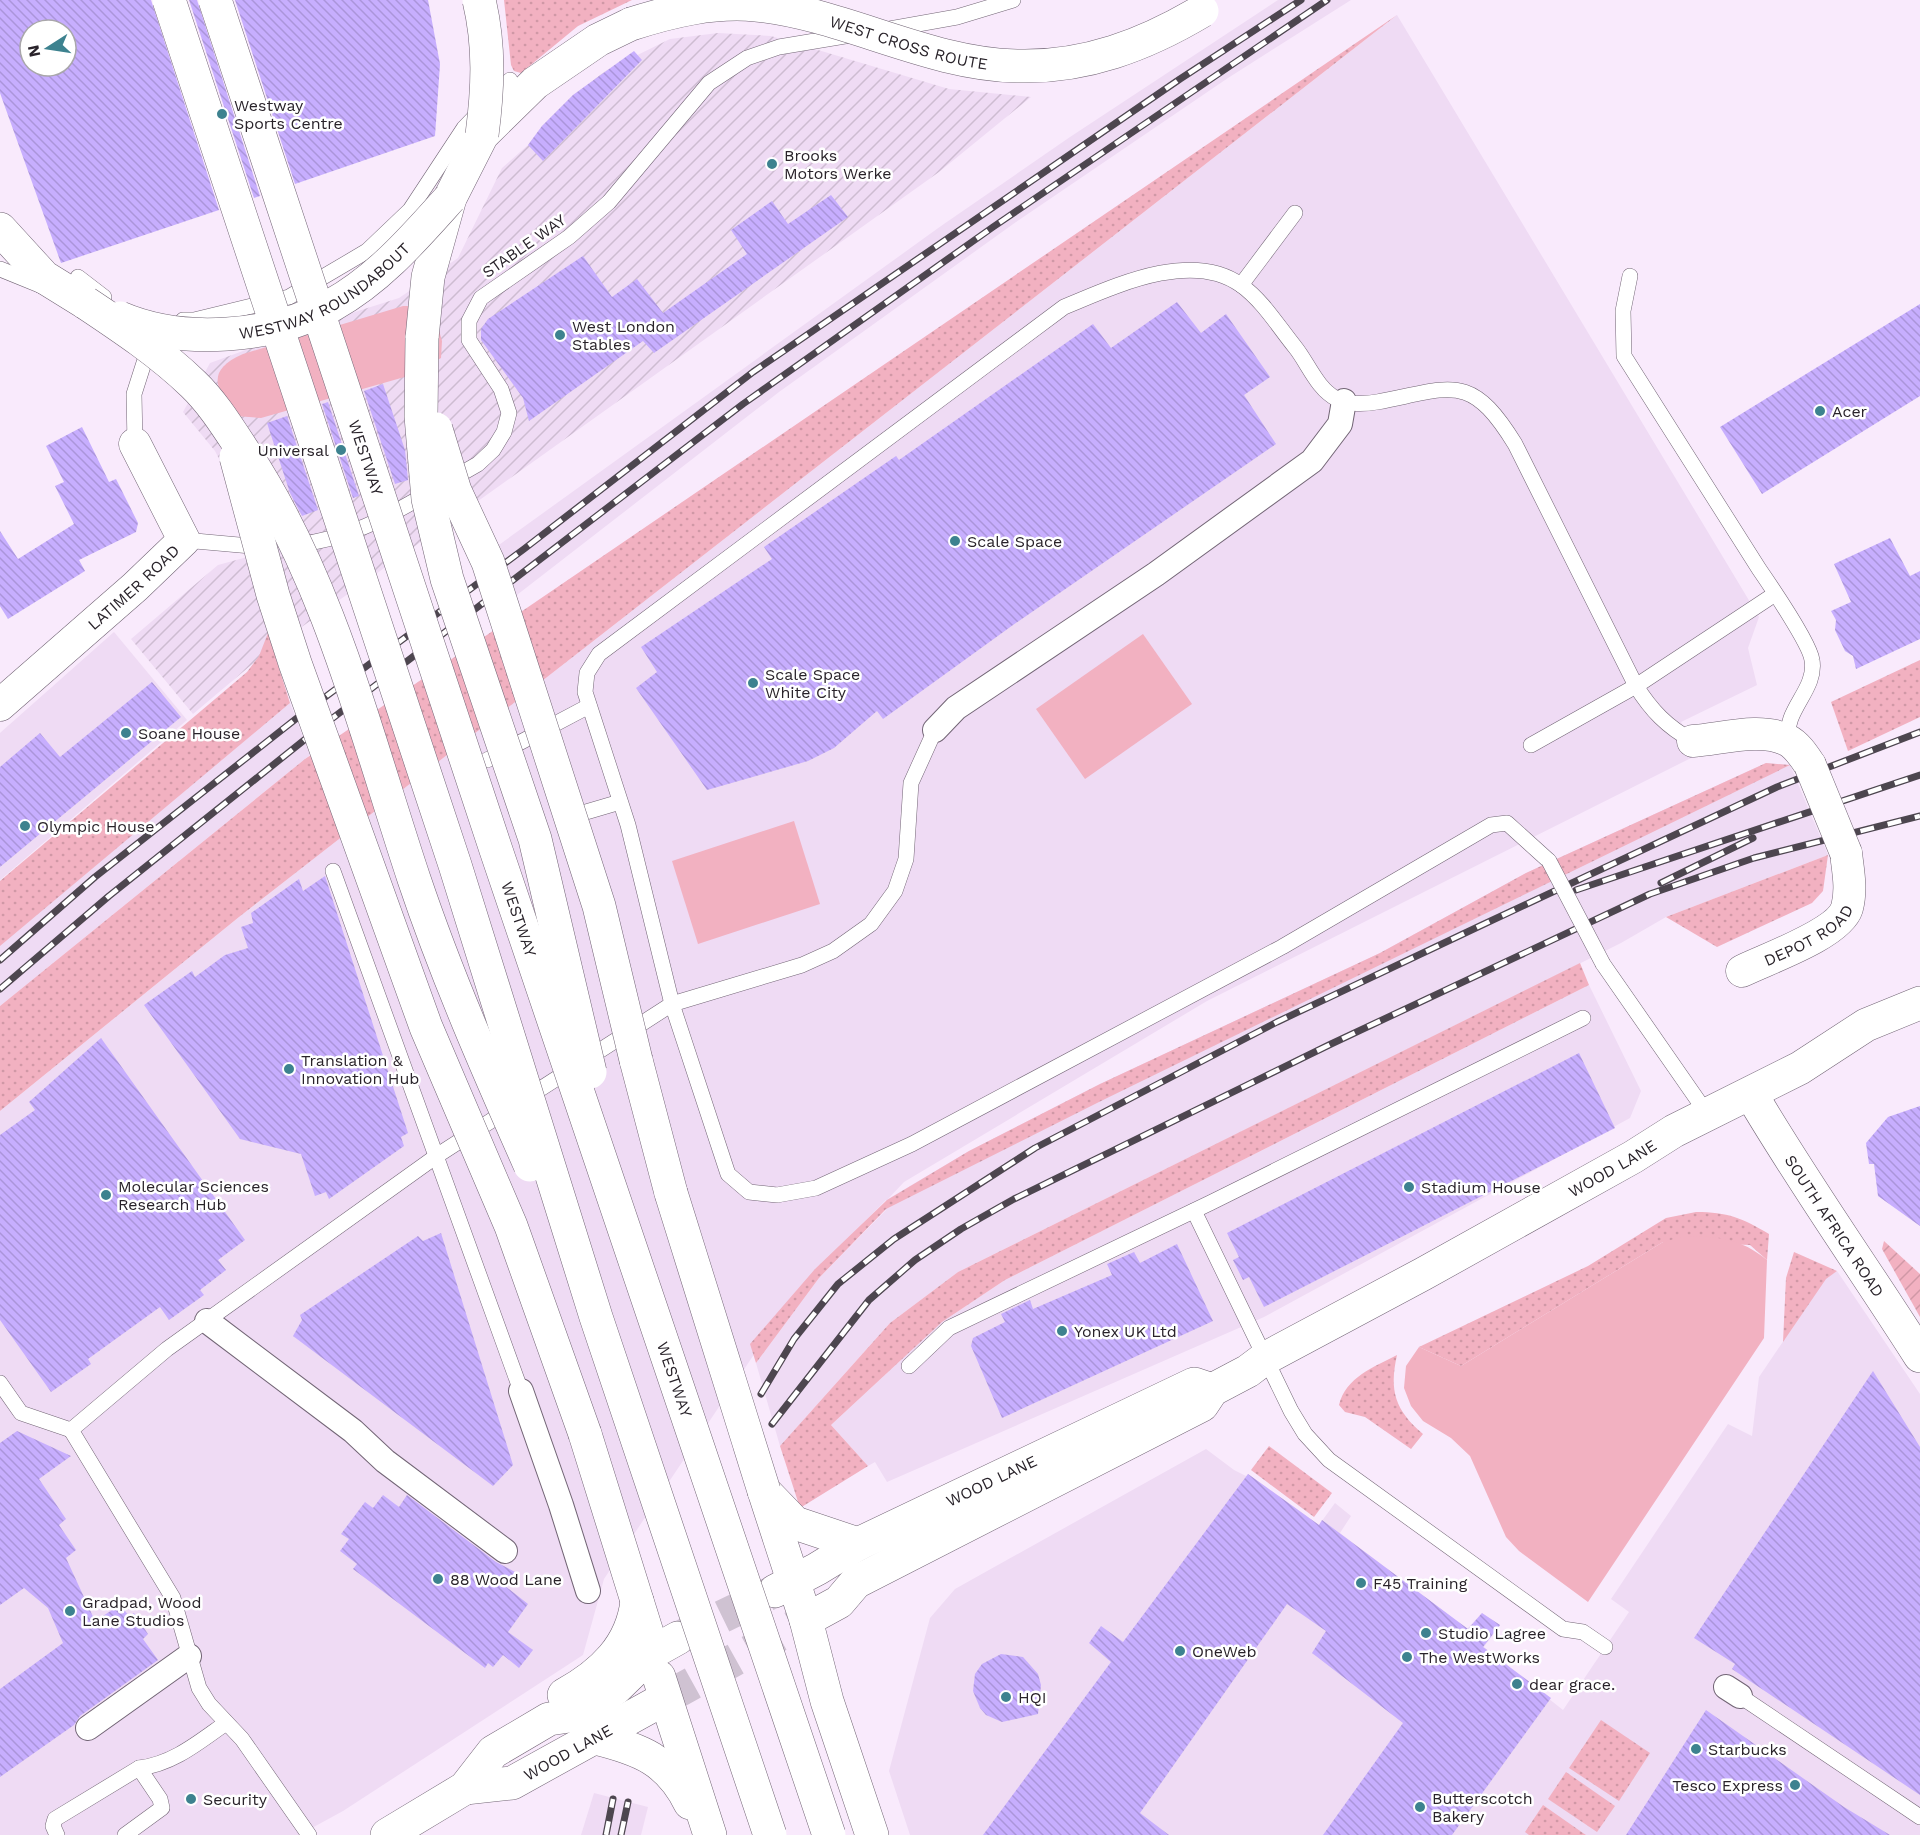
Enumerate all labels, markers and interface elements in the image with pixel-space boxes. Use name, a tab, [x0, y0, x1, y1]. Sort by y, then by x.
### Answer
street label: WEST CROSS ROUTE	[828, 11, 989, 73]
north arrow	[18, 18, 78, 78]
text: N	[23, 43, 44, 59]
place label: Westway Sports Centre	[234, 96, 343, 133]
marker: Westway Sports Centre	[215, 107, 229, 121]
place label: Brooks Motors Werke	[784, 146, 892, 183]
marker: Brooks Motors Werke	[765, 157, 779, 171]
street label: STABLE WAY	[479, 210, 569, 282]
street label: WESTWAY ROUNDABOUT	[238, 238, 414, 342]
place label: West London Stables	[572, 317, 675, 354]
marker: West London Stables	[553, 328, 567, 342]
place label: Acer	[1832, 402, 1868, 421]
marker: Acer	[1813, 404, 1827, 418]
street label: WESTWAY	[345, 417, 388, 498]
place label: Universal	[257, 441, 329, 460]
marker: Universal	[334, 443, 348, 457]
place label: Scale Space	[967, 532, 1062, 551]
marker: Scale Space	[948, 534, 962, 548]
street label: LATIMER ROAD	[84, 540, 183, 634]
place label: Scale Space White City	[765, 665, 860, 702]
marker: Scale Space White City	[746, 676, 760, 690]
place label: Soane House	[138, 724, 240, 743]
marker: Soane House	[119, 726, 133, 740]
place label: Olympic House	[37, 817, 154, 836]
marker: Olympic House	[18, 819, 32, 833]
street label: WESTWAY	[498, 879, 541, 959]
street label: DEPOT ROAD	[1761, 902, 1857, 970]
place label: Translation & Innovation Hub	[301, 1051, 419, 1088]
marker: Translation & Innovation Hub	[282, 1062, 296, 1076]
street label: WOOD LANE	[1565, 1135, 1660, 1201]
street label: SOUTH AFRICA ROAD	[1781, 1151, 1888, 1300]
place label: Molecular Sciences Research Hub	[118, 1177, 269, 1214]
place label: Stadium House	[1421, 1178, 1541, 1197]
marker: Stadium House	[1402, 1180, 1416, 1194]
marker: Molecular Sciences Research Hub	[99, 1188, 113, 1202]
place label: Yonex UK Ltd	[1074, 1322, 1177, 1341]
marker: Yonex UK Ltd	[1055, 1324, 1069, 1338]
street label: WESTWAY	[653, 1339, 697, 1420]
street label: WOOD LANE	[943, 1451, 1040, 1510]
place label: 88 Wood Lane	[450, 1570, 562, 1589]
marker: 88 Wood Lane	[431, 1572, 445, 1586]
place label: F45 Training	[1373, 1574, 1468, 1593]
marker: F45 Training	[1354, 1576, 1368, 1590]
place label: Gradpad, Wood Lane Studios	[82, 1593, 202, 1630]
marker: Gradpad, Wood Lane Studios	[63, 1604, 77, 1618]
place label: Studio Lagree	[1438, 1624, 1546, 1643]
marker: Studio Lagree	[1419, 1626, 1433, 1640]
place label: OneWeb	[1192, 1642, 1257, 1661]
marker: OneWeb	[1173, 1644, 1187, 1658]
place label: The WestWorks	[1419, 1648, 1540, 1667]
marker: The WestWorks	[1400, 1650, 1414, 1664]
place label: dear grace.	[1529, 1675, 1615, 1694]
marker: dear grace.	[1510, 1677, 1524, 1691]
place label: HQI	[1018, 1688, 1046, 1707]
marker: HQI	[999, 1690, 1013, 1704]
street label: WOOD LANE	[520, 1720, 615, 1784]
place label: Starbucks	[1708, 1740, 1787, 1759]
marker: Starbucks	[1689, 1742, 1703, 1756]
place label: Tesco Express	[1672, 1776, 1783, 1795]
marker: Tesco Express	[1788, 1778, 1802, 1792]
place label: Butterscotch Bakery	[1432, 1789, 1533, 1826]
place label: Security	[203, 1790, 268, 1809]
marker: Security	[184, 1792, 198, 1806]
marker: Butterscotch Bakery	[1413, 1800, 1427, 1814]

